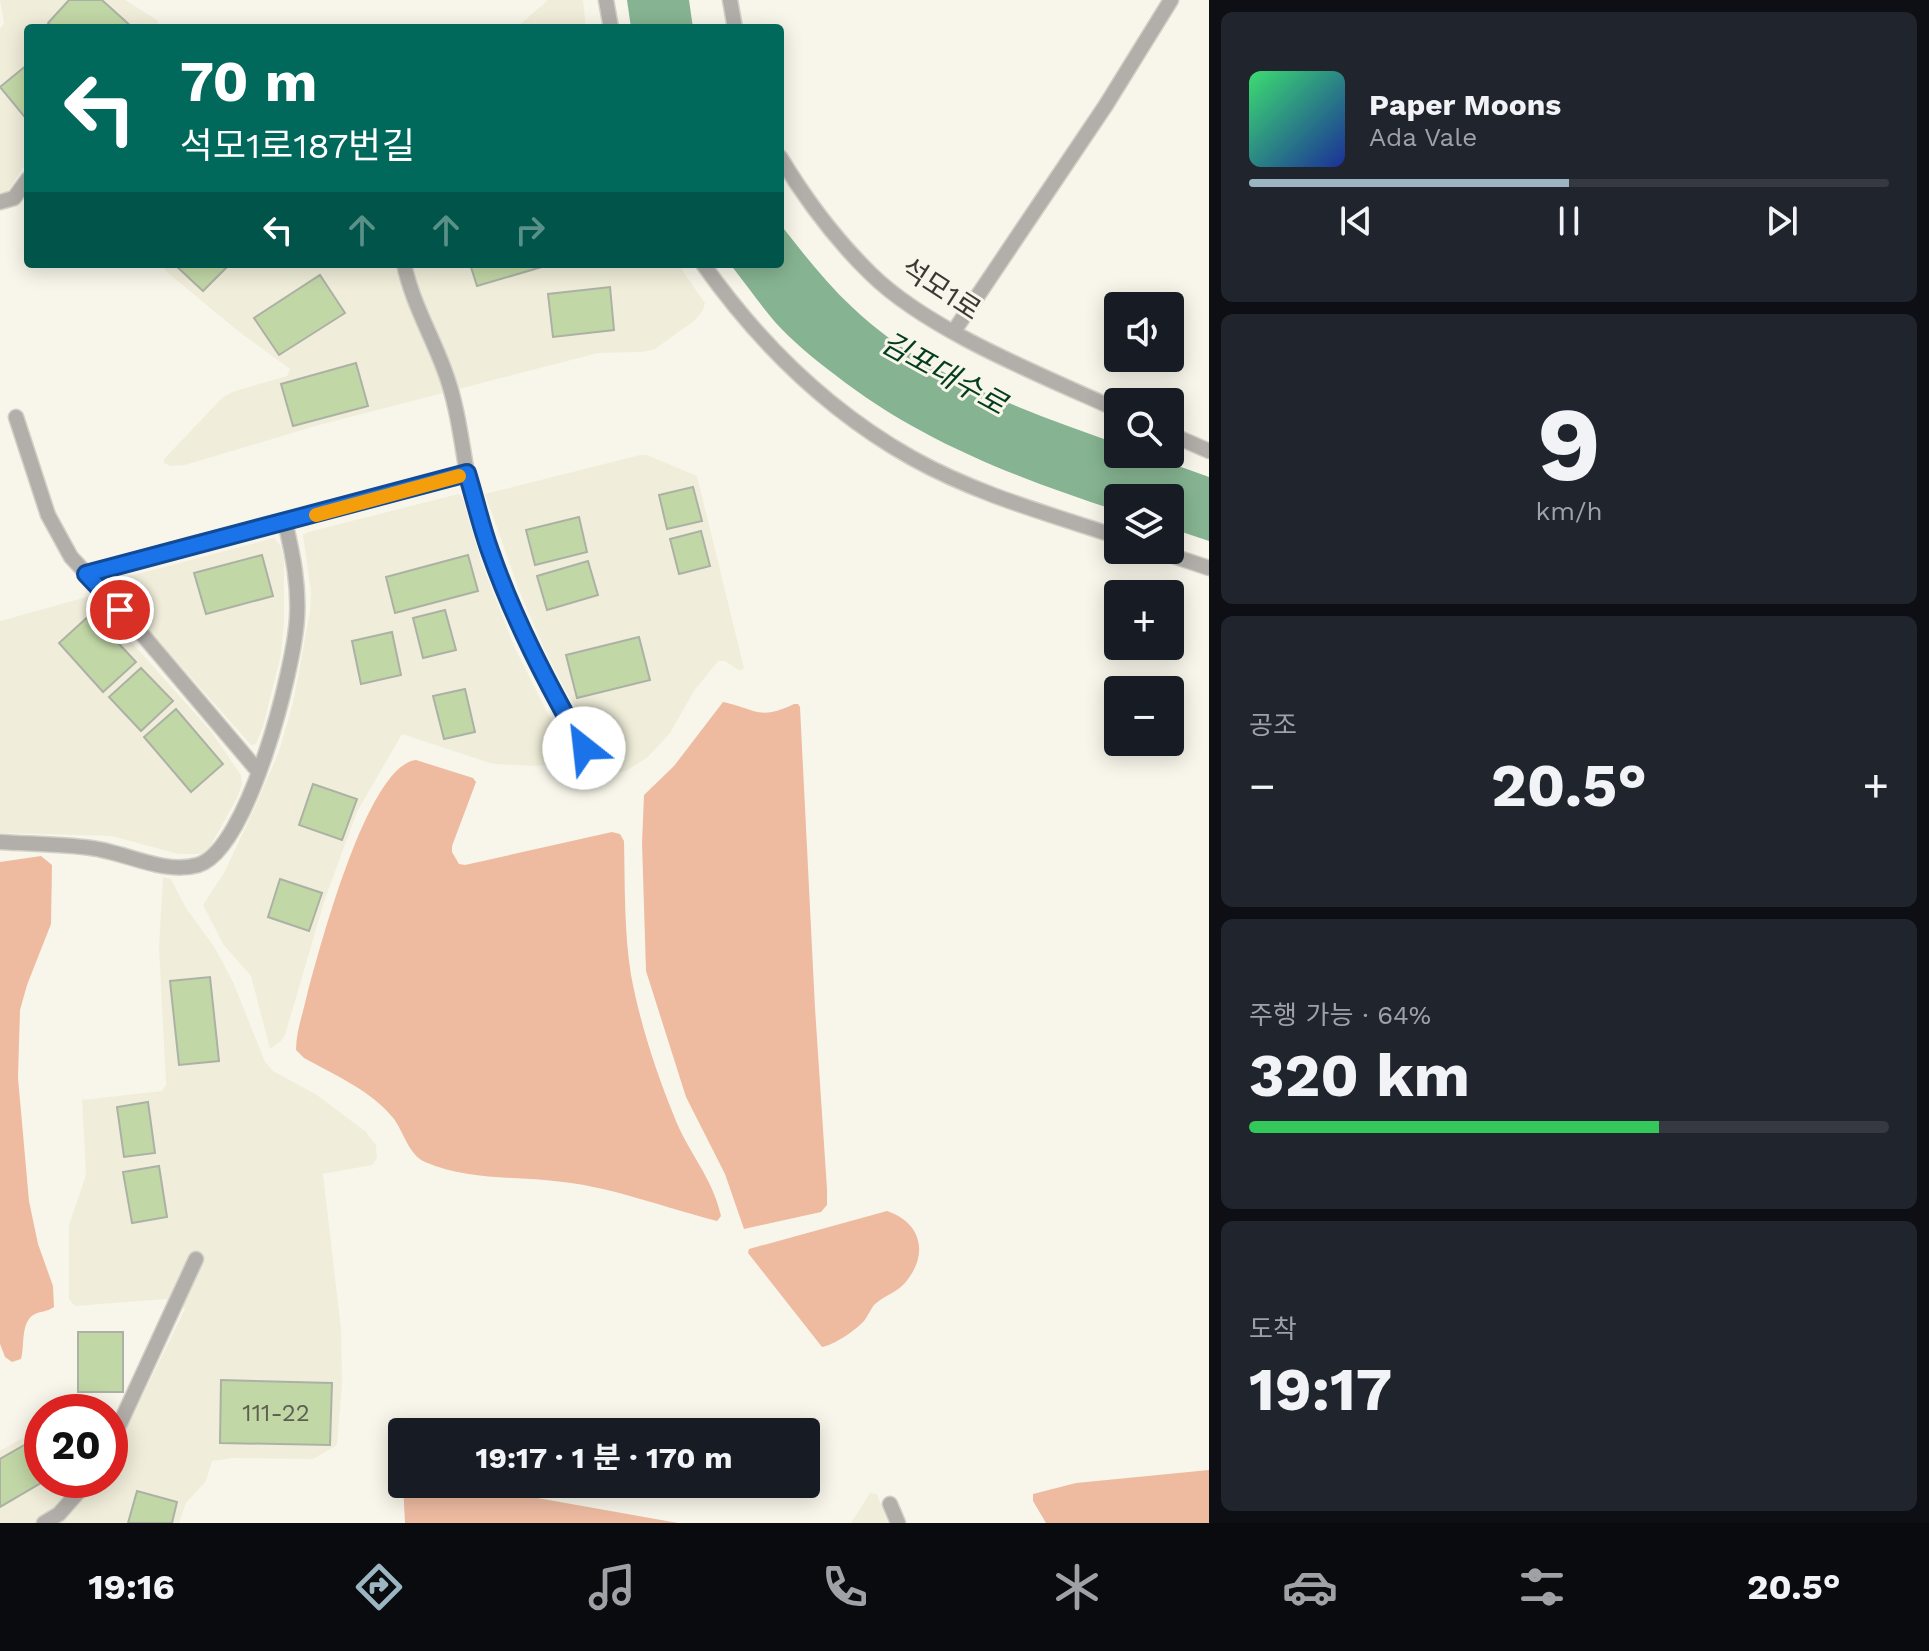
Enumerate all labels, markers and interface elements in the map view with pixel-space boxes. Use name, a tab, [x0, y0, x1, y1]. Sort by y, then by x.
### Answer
text: 70 m	[180, 49, 317, 115]
icon: left	[48, 56, 152, 160]
text: Paper Moons	[1369, 87, 1561, 122]
text: Ada Vale	[1369, 122, 1477, 152]
text: 석모1로187번길	[180, 125, 415, 167]
icon: previous	[1334, 199, 1378, 243]
icon: pause	[1547, 199, 1591, 243]
icon: next	[1760, 199, 1804, 243]
icon: left	[256, 208, 300, 252]
icon: ahead	[340, 208, 384, 252]
icon: ahead	[424, 208, 468, 252]
icon: right	[508, 208, 552, 252]
street label: 석모1로	[895, 251, 987, 327]
map controls	[1104, 292, 1184, 756]
button: sound	[1104, 292, 1184, 372]
water label: 김포대수로	[875, 324, 1014, 422]
text: 9	[1537, 383, 1601, 505]
button: search	[1104, 388, 1184, 468]
button: layers	[1104, 484, 1184, 564]
text: km/h	[1536, 496, 1602, 526]
pin	[86, 576, 154, 644]
button: +	[1104, 580, 1184, 660]
icon: arrive	[98, 588, 142, 632]
button: −	[1104, 676, 1184, 756]
position arrow	[542, 706, 626, 790]
text: 공조	[1249, 710, 1297, 740]
text: 20.5°	[1491, 750, 1647, 821]
text: −	[1249, 760, 1276, 812]
text: +	[1862, 760, 1889, 812]
text: 주행 가능 · 64%	[1249, 1000, 1431, 1030]
text: 320 km	[1249, 1040, 1470, 1111]
text: 도착	[1249, 1314, 1297, 1344]
text: 19:17	[1249, 1354, 1392, 1425]
speed limit sign: 20	[24, 1394, 128, 1498]
house number: 111-22	[242, 1399, 310, 1427]
text: 19:17 · 1 분 · 170 m	[476, 1440, 732, 1475]
icon: directions	[351, 1559, 407, 1615]
icon: music	[584, 1559, 640, 1615]
icon: phone	[817, 1559, 873, 1615]
icon: climate	[1049, 1559, 1105, 1615]
icon: car	[1282, 1559, 1338, 1615]
icon: filters	[1514, 1559, 1570, 1615]
text: 19:16	[88, 1566, 175, 1608]
text: 20.5°	[1747, 1566, 1841, 1608]

